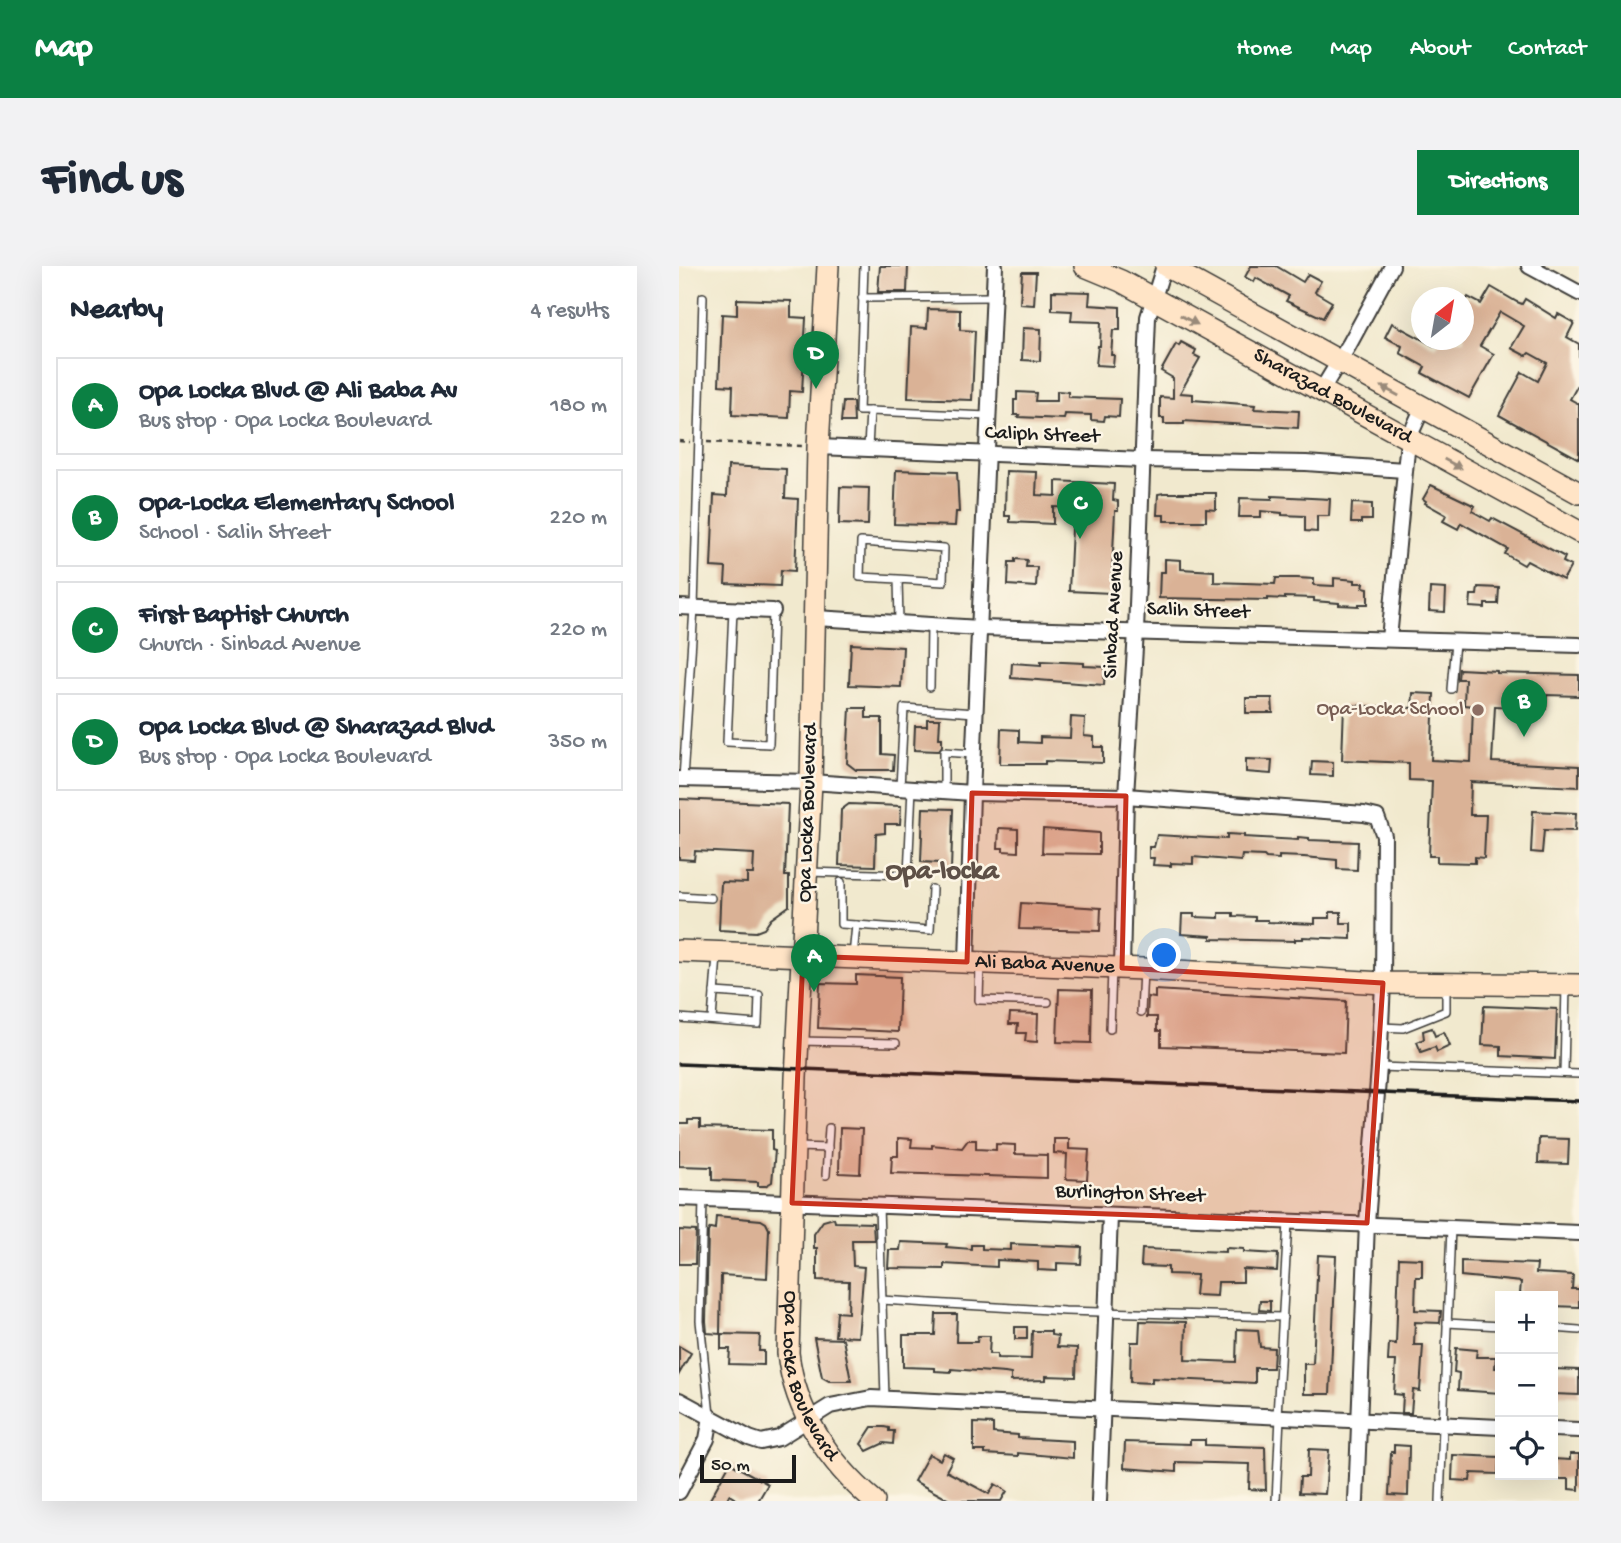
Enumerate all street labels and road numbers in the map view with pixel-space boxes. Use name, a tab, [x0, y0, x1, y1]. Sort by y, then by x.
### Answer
street label: Sharazad Boulevard	[1248, 343, 1418, 451]
street label: Caliph Street	[984, 422, 1102, 451]
street label: Sinbad Avenue	[1099, 550, 1131, 679]
street label: Salih Street	[1146, 598, 1252, 626]
street label: Opa Locka Boulevard	[793, 721, 825, 903]
street label: Ali Baba Avenue	[974, 950, 1116, 980]
street label: Burlington Street	[1054, 1180, 1208, 1210]
street label: Opa Locka Boulevard	[775, 1290, 844, 1468]

